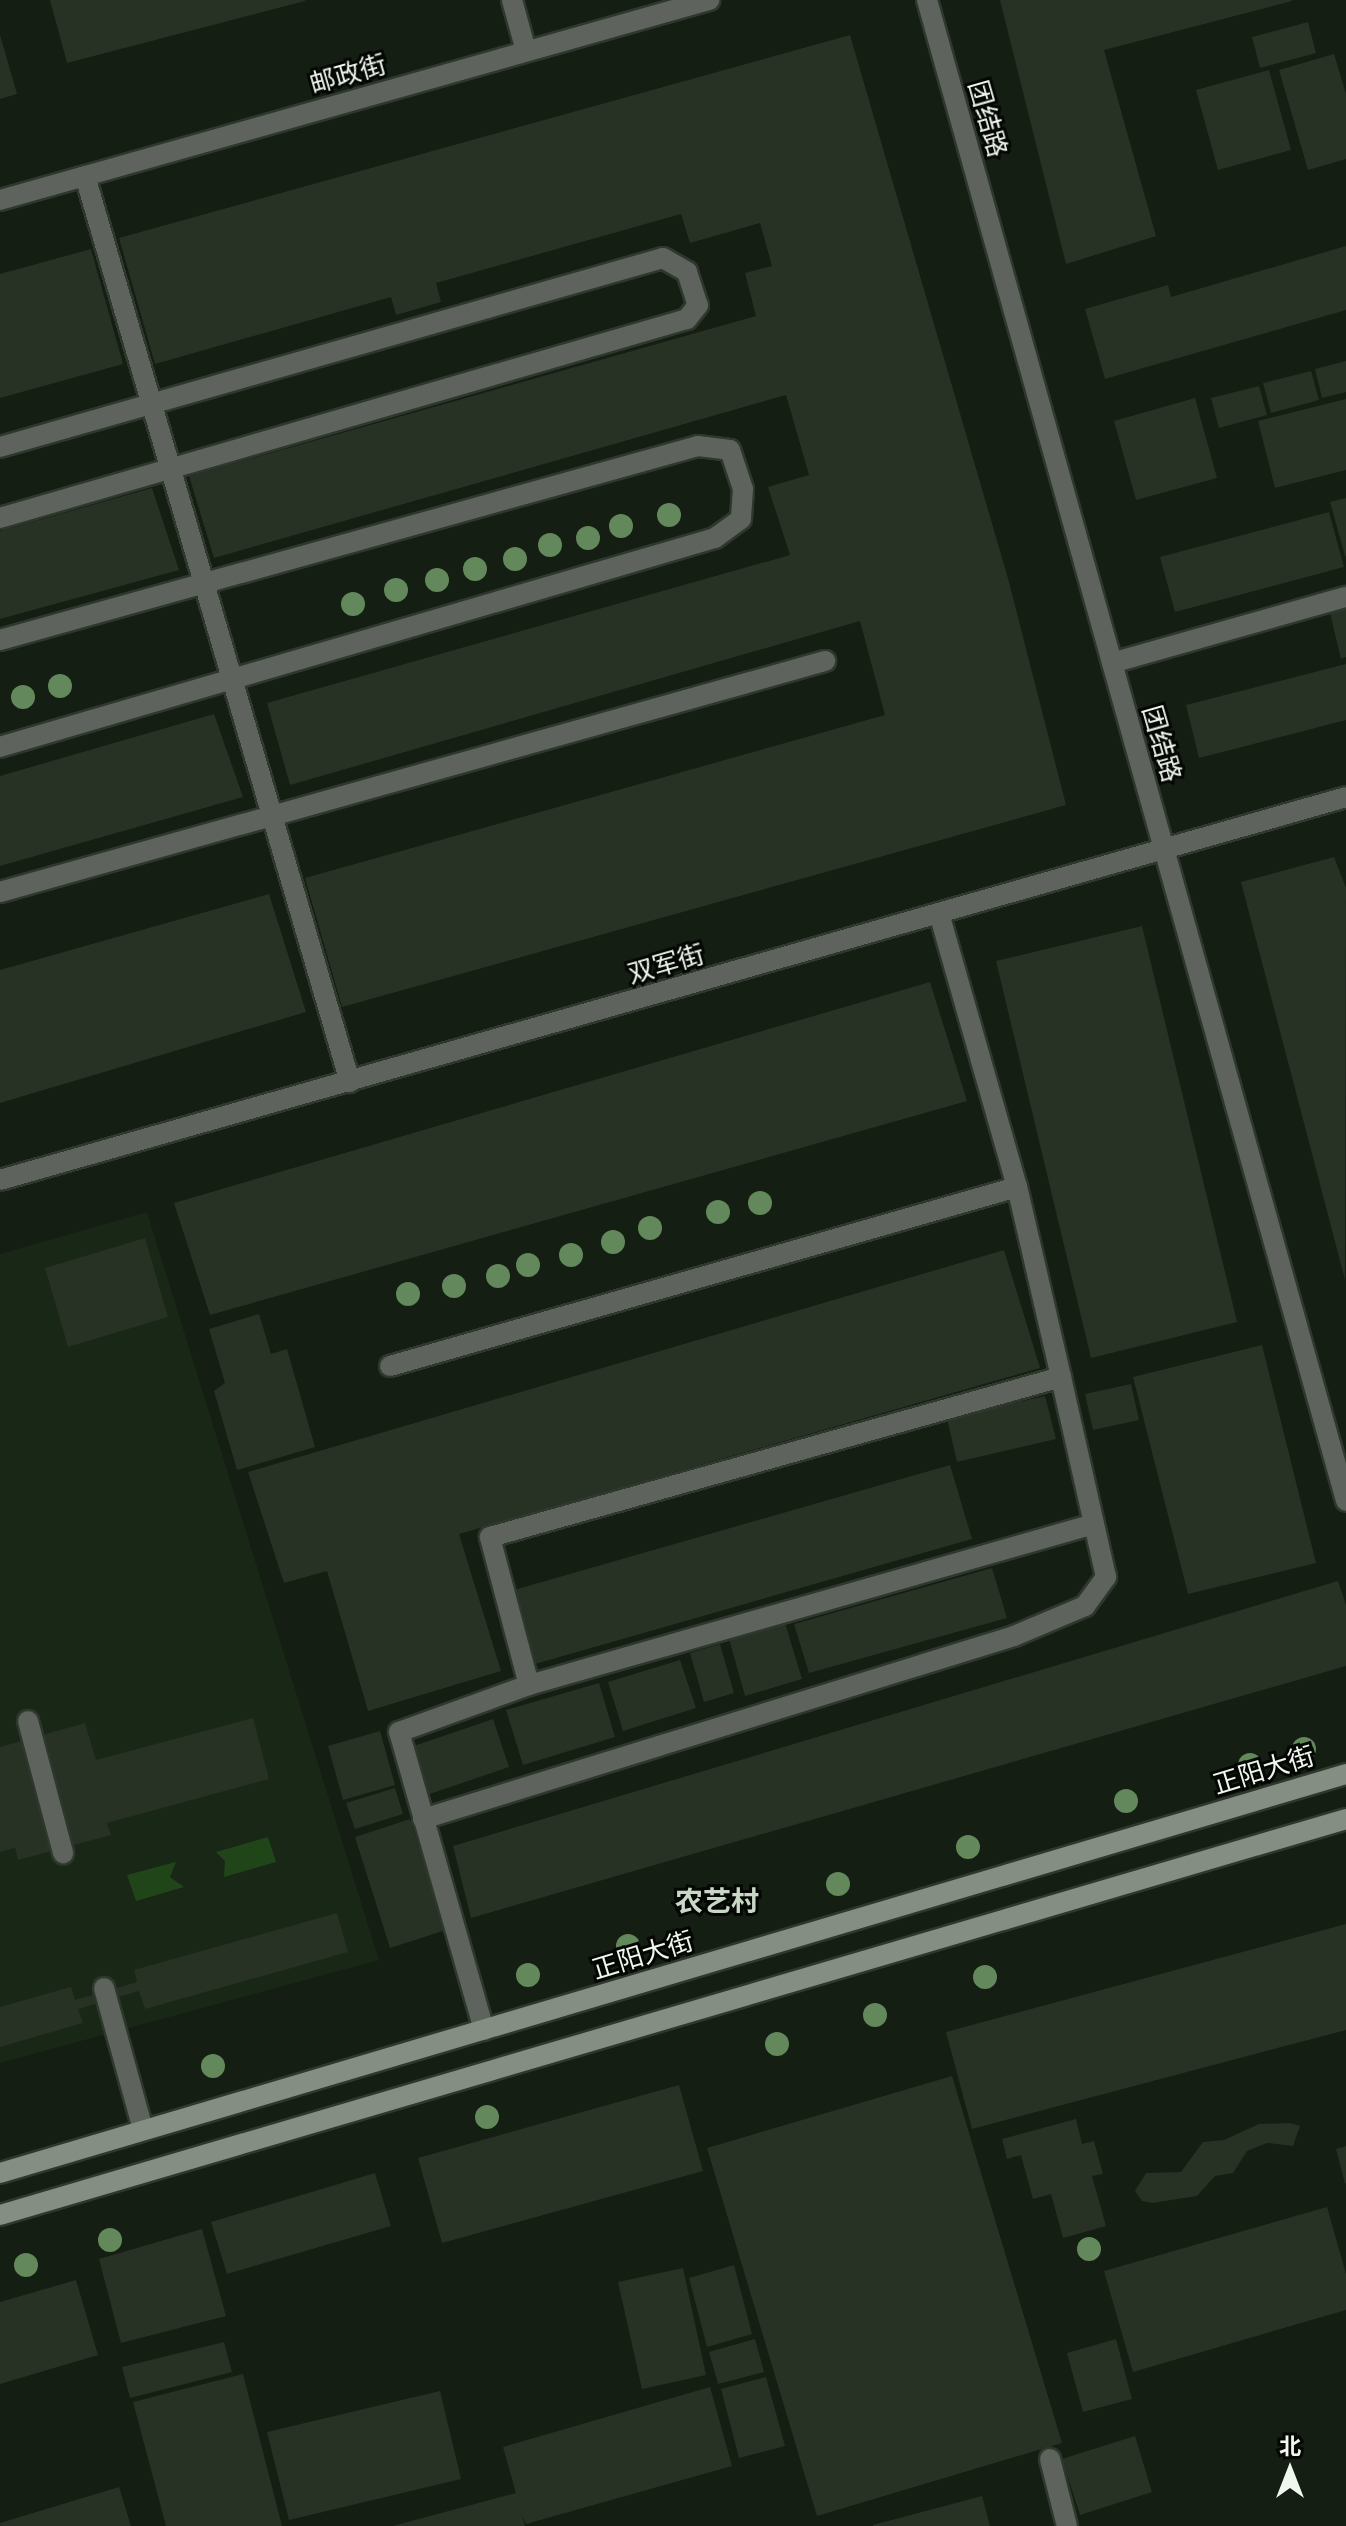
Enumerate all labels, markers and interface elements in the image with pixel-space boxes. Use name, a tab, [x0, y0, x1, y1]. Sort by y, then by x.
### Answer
street label: 邮政街	[306, 49, 390, 101]
street label: 团结路	[961, 77, 1013, 161]
street label: 团结路	[1135, 702, 1187, 786]
street label: 双军街	[624, 939, 708, 991]
street label: 正阳大街	[1210, 1741, 1318, 1801]
district label: 农艺村	[675, 1884, 759, 1918]
street label: 正阳大街	[589, 1926, 697, 1986]
north arrow	[1250, 2430, 1330, 2510]
text: 北	[1279, 2433, 1301, 2459]

